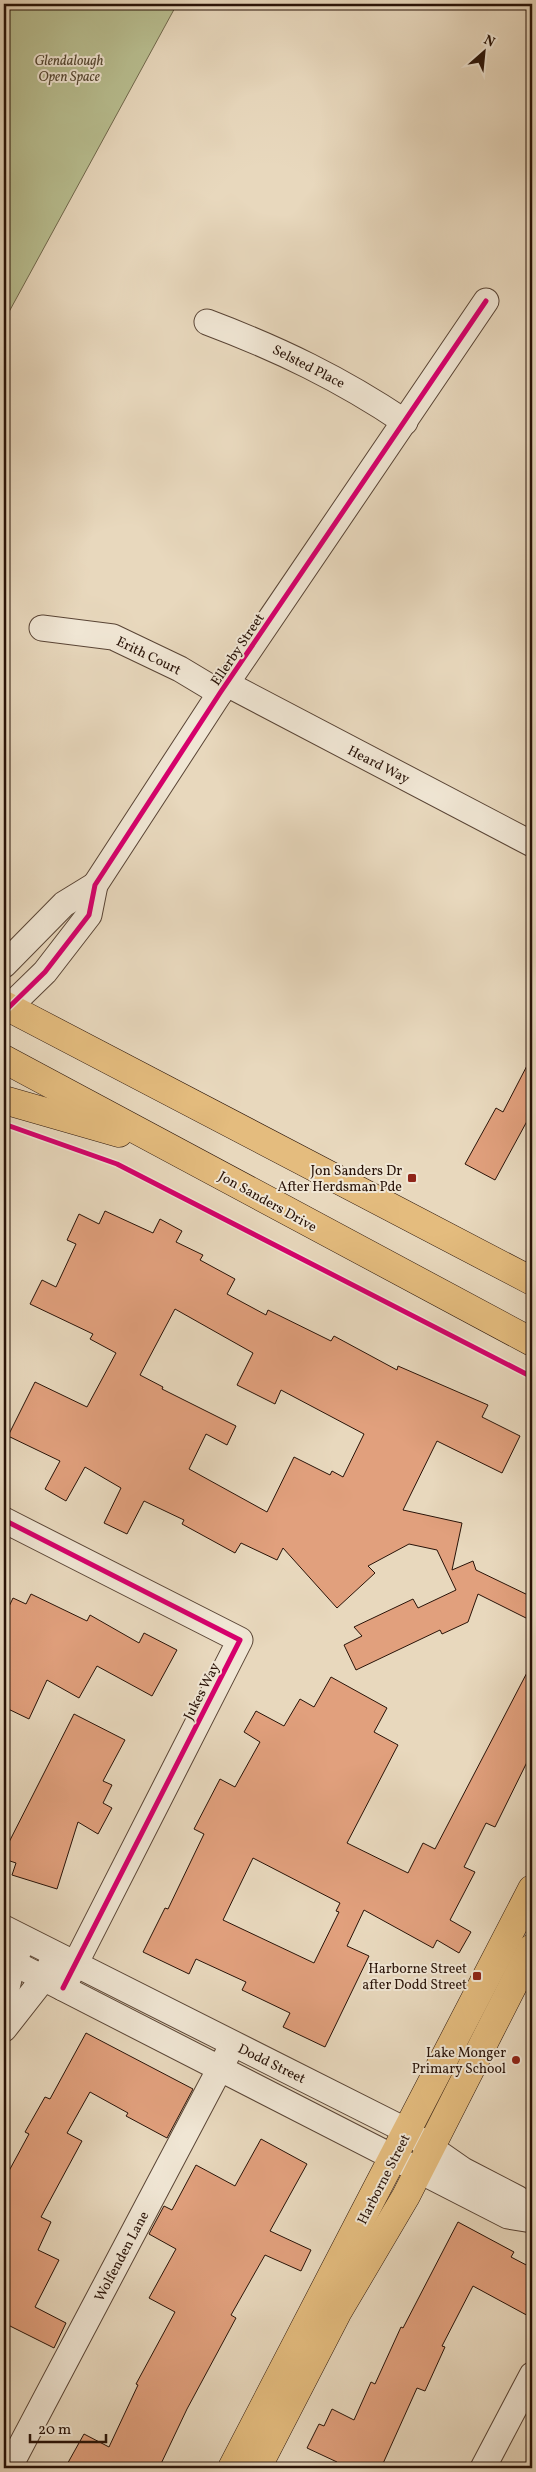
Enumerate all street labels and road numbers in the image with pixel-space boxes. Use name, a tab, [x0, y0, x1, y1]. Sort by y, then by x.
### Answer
street label: Selsted Place	[269, 341, 348, 394]
street label: Ellerby Street	[207, 610, 269, 690]
street label: Erith Court	[113, 633, 184, 680]
street label: Heard Way	[344, 742, 413, 789]
street label: Jon Sanders Drive	[215, 1167, 320, 1237]
street label: Jukes Way	[180, 1659, 225, 1724]
street label: Dodd Street	[234, 2040, 308, 2089]
street label: Harborne Street	[353, 2131, 415, 2228]
street label: Wolfenden Lane	[91, 2208, 154, 2305]

